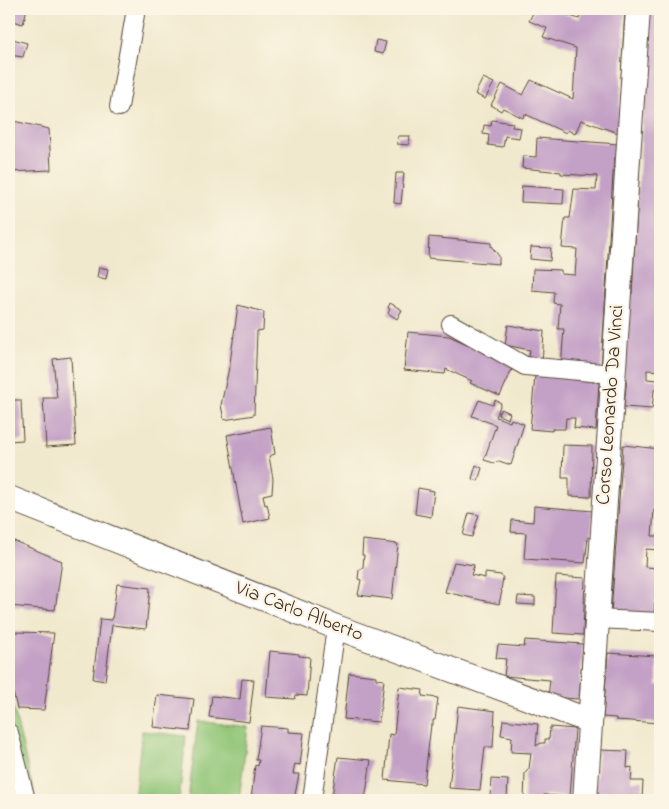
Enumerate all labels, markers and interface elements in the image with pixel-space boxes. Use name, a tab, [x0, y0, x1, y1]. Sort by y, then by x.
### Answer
street label: Corso Leonardo Da Vinci	[590, 304, 632, 506]
street label: Via Carlo Alberto	[230, 574, 367, 650]

